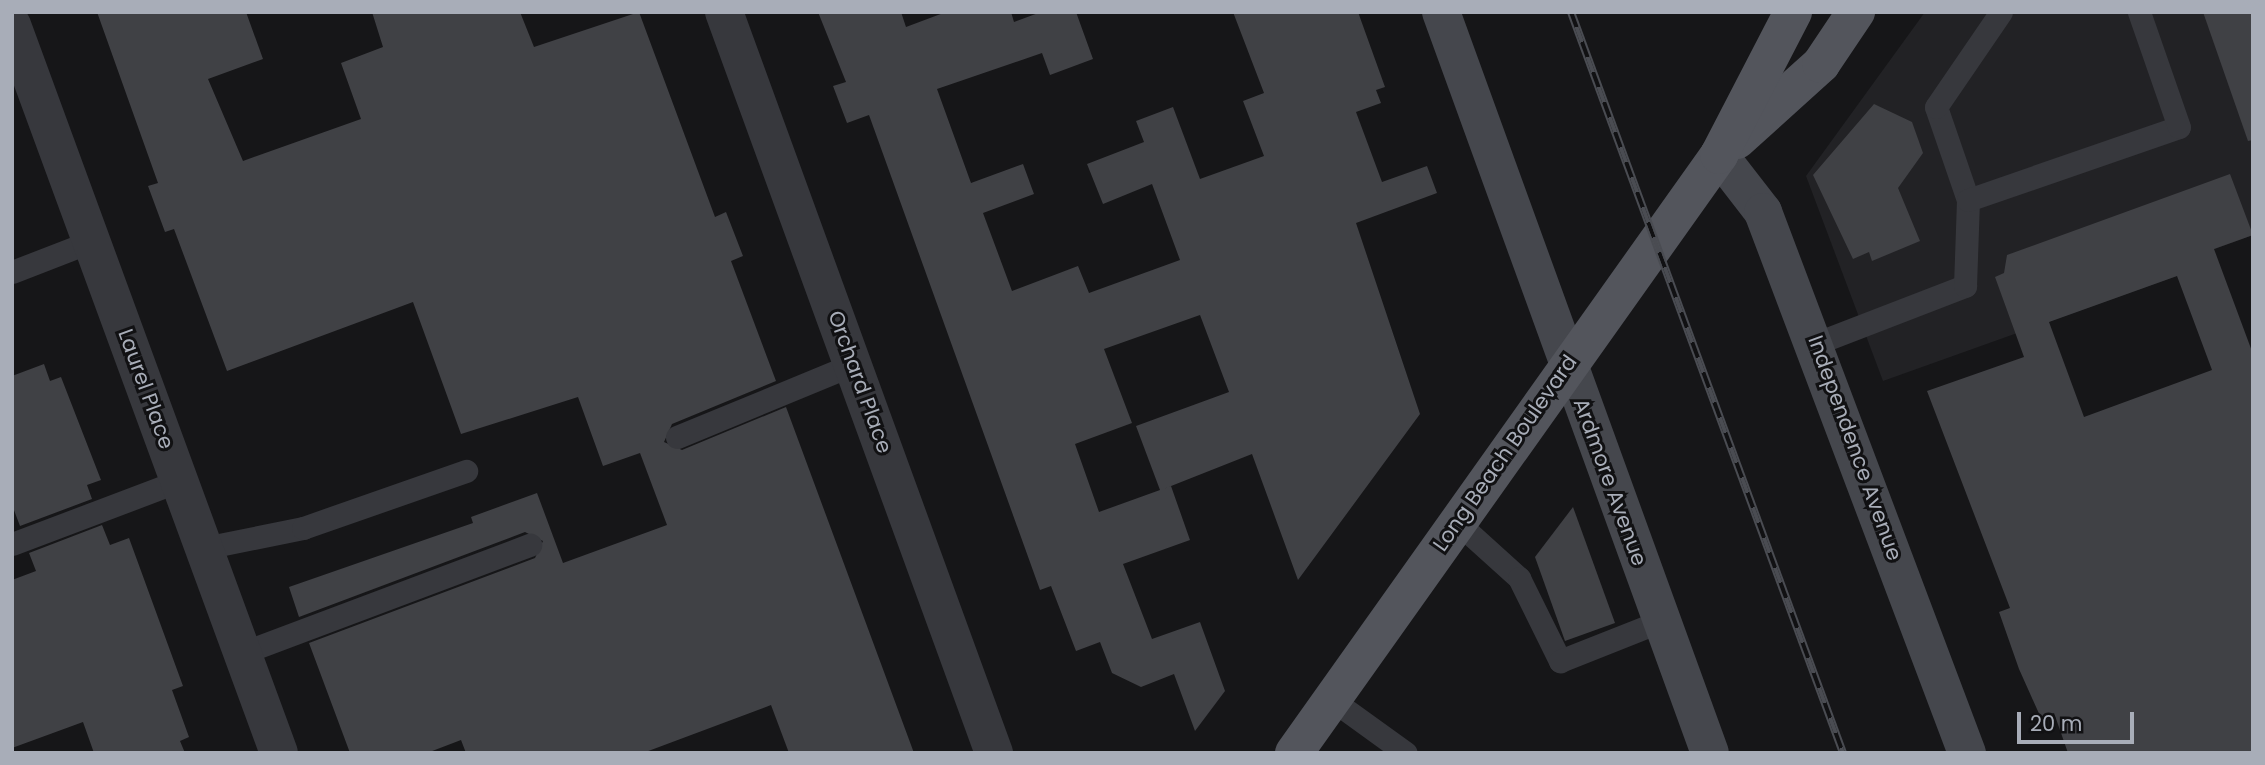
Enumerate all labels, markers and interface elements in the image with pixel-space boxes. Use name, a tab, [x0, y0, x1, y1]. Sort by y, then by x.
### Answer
street label: Orchard Place	[823, 307, 897, 457]
street label: Laurel Place	[113, 326, 179, 452]
street label: Independence Avenue	[1803, 332, 1907, 564]
street label: Long Beach Boulevard	[1428, 350, 1582, 556]
street label: Ardmore Avenue	[1568, 395, 1652, 569]
scale bar	[2020, 698, 2137, 742]
text: 20 m	[2030, 709, 2083, 738]

